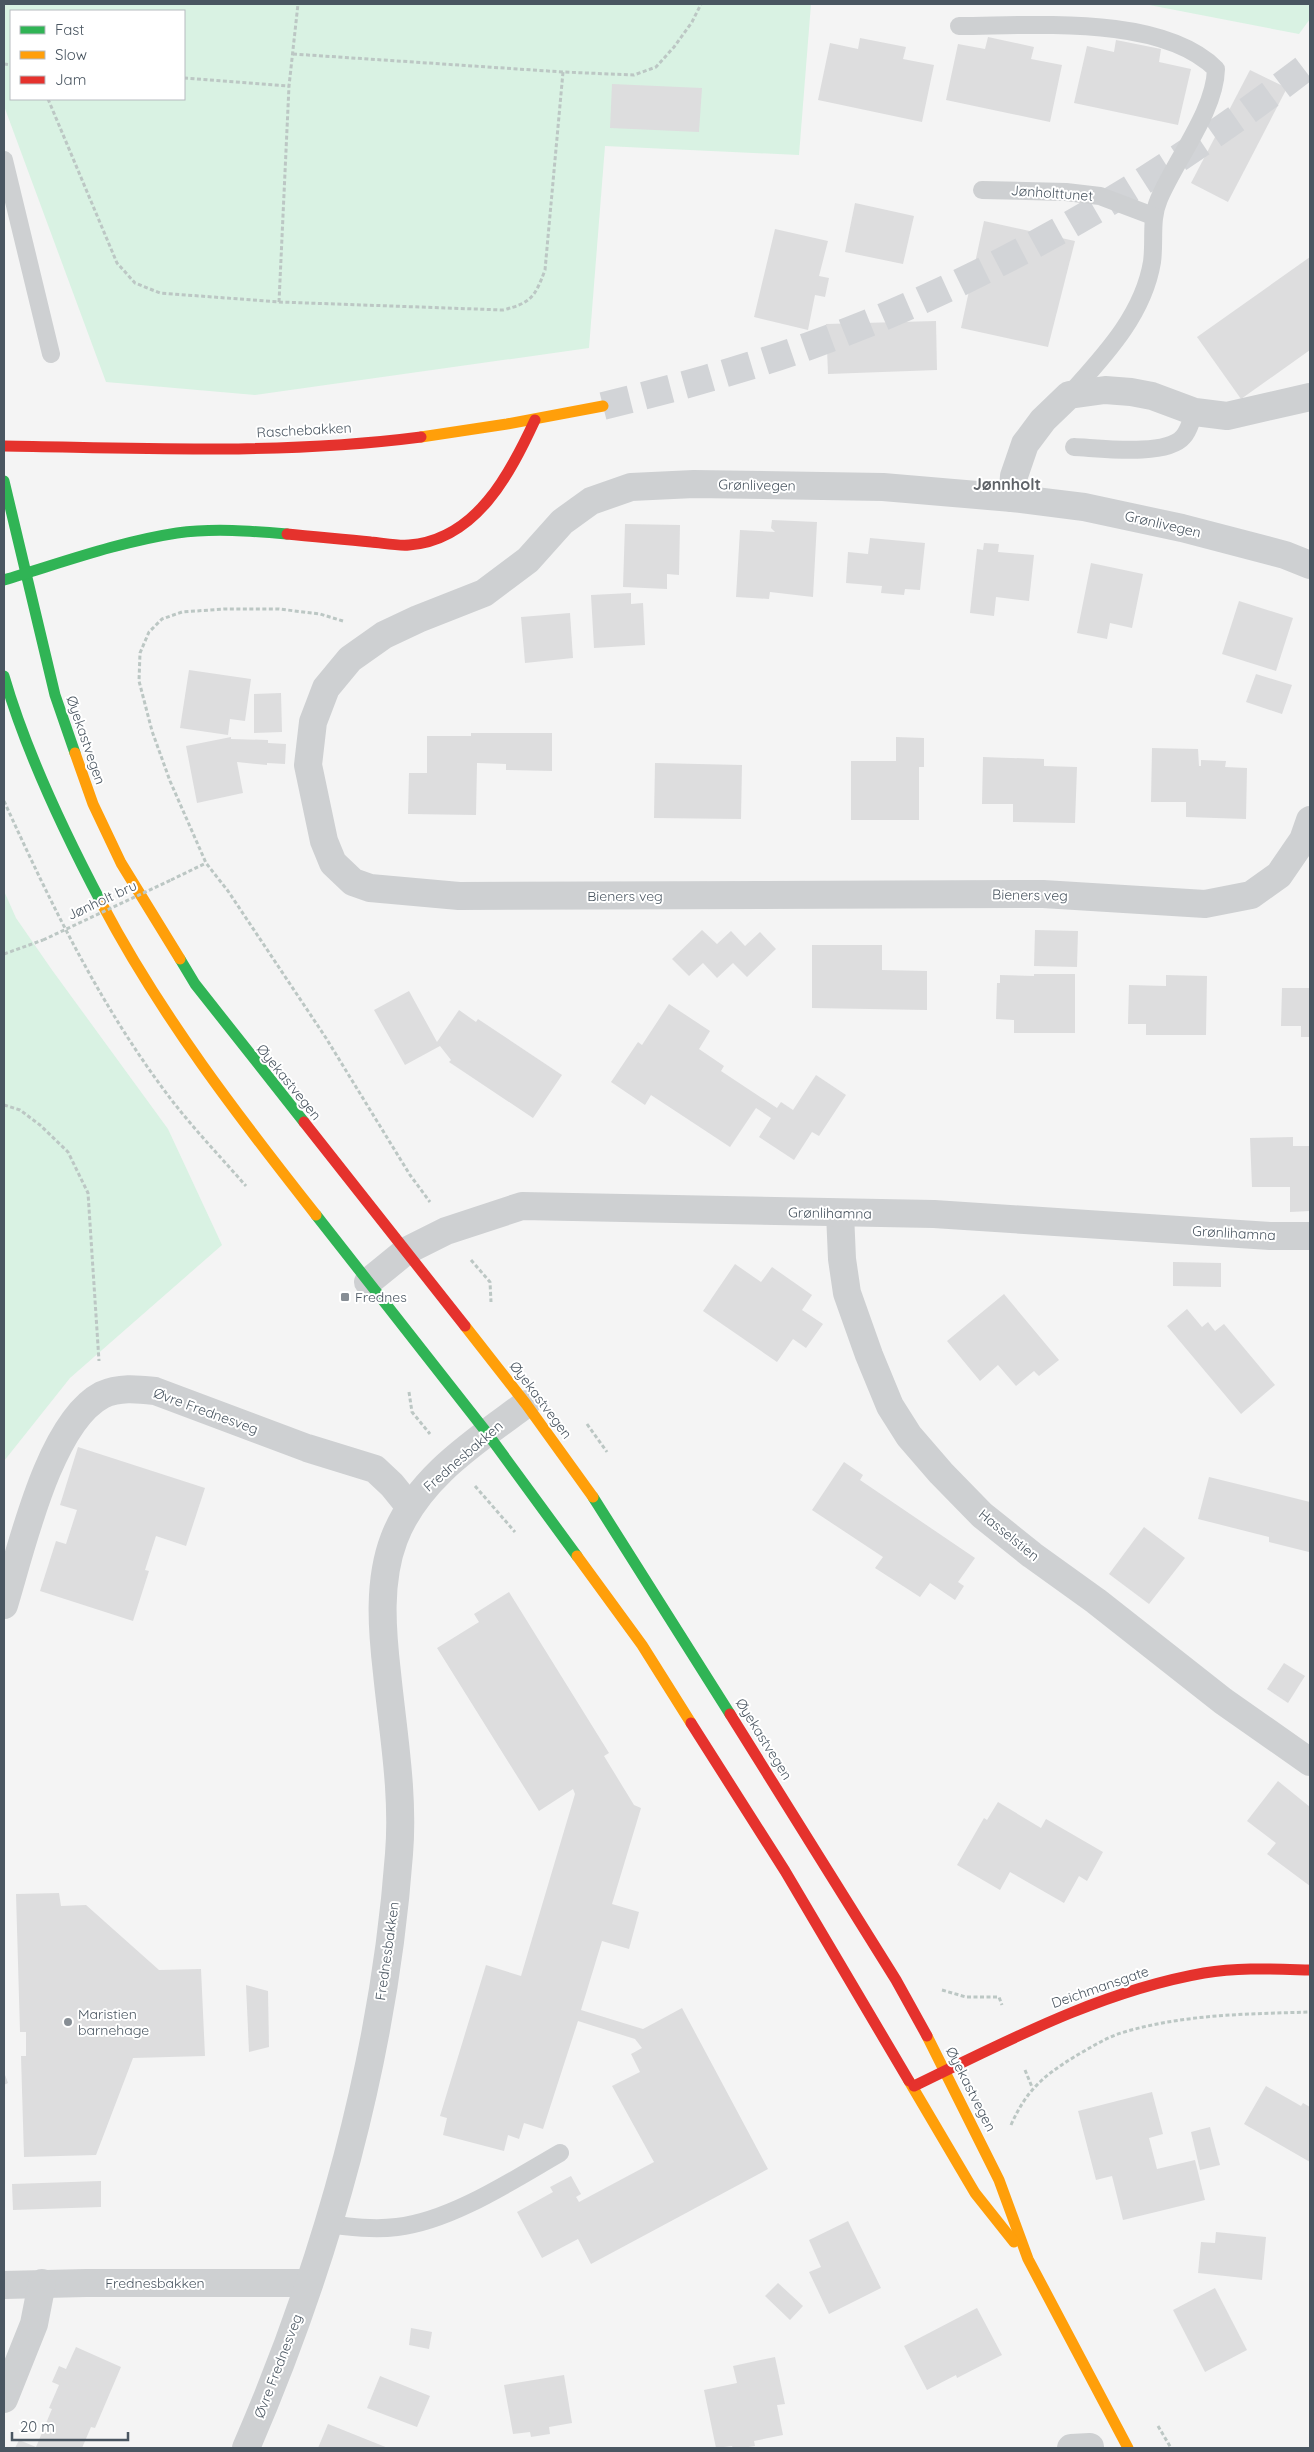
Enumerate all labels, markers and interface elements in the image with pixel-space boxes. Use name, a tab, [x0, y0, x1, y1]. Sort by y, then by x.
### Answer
legend	[10, 10, 185, 100]
text: Fast	[55, 20, 84, 39]
text: Slow	[55, 45, 87, 64]
text: Jam	[55, 70, 86, 89]
street label: Jønholttunet	[1010, 181, 1094, 205]
street label: Raschebakken	[256, 419, 352, 441]
district label: Jønnholt	[973, 474, 1041, 494]
street label: Grønlivegen	[718, 475, 796, 495]
street label: Grønlivegen	[1123, 507, 1203, 541]
street label: Øyekastvegen	[62, 693, 110, 787]
street label: Jønholt bru	[64, 876, 140, 924]
street label: Bieners veg	[992, 885, 1068, 905]
street label: Bieners veg	[587, 887, 663, 905]
street label: Øyekastvegen	[253, 1040, 325, 1124]
street label: Grønlihamna	[788, 1203, 872, 1223]
street label: Grønlihamna	[1192, 1222, 1276, 1244]
place label: Frednes	[355, 1288, 407, 1306]
marker: Frednes	[339, 1291, 351, 1303]
street label: Øyekastvegen	[506, 1358, 576, 1442]
street label: Øvre Frednesveg	[151, 1384, 261, 1438]
street label: Frednesbakken	[420, 1417, 506, 1495]
street label: Hasselstien	[975, 1505, 1043, 1565]
street label: Øyekastvegen	[732, 1695, 796, 1783]
street label: Frednesbakken	[371, 1901, 403, 2001]
street label: Deichmansgate	[1049, 1962, 1151, 2012]
place label: Maristien barnehage	[78, 2005, 149, 2039]
marker: Maristien barnehage	[62, 2016, 74, 2028]
street label: Øyekastvegen	[942, 2044, 1000, 2134]
street label: Frednesbakken	[105, 2274, 205, 2292]
street label: Øvre Frednesveg	[250, 2311, 306, 2421]
scale bar	[12, 2410, 129, 2442]
text: 20 m	[20, 2417, 55, 2436]

